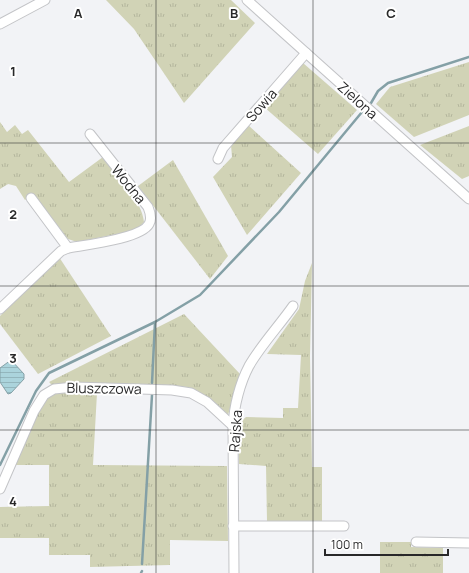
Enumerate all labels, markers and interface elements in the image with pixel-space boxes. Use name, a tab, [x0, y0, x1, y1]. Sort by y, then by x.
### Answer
text: A	[74, 4, 83, 22]
text: B	[230, 4, 238, 22]
text: C	[386, 4, 396, 22]
text: 1	[10, 62, 16, 80]
street label: Zielona	[334, 77, 382, 123]
street label: Sowia	[241, 84, 281, 126]
street label: Wodna	[107, 161, 151, 207]
text: 2	[9, 205, 17, 223]
text: 3	[9, 349, 17, 367]
street label: Bluszczowa	[66, 378, 142, 398]
street label: Rajska	[224, 409, 246, 453]
text: 4	[9, 492, 17, 510]
scale bar	[325, 531, 448, 557]
text: 100 m	[331, 536, 363, 553]

